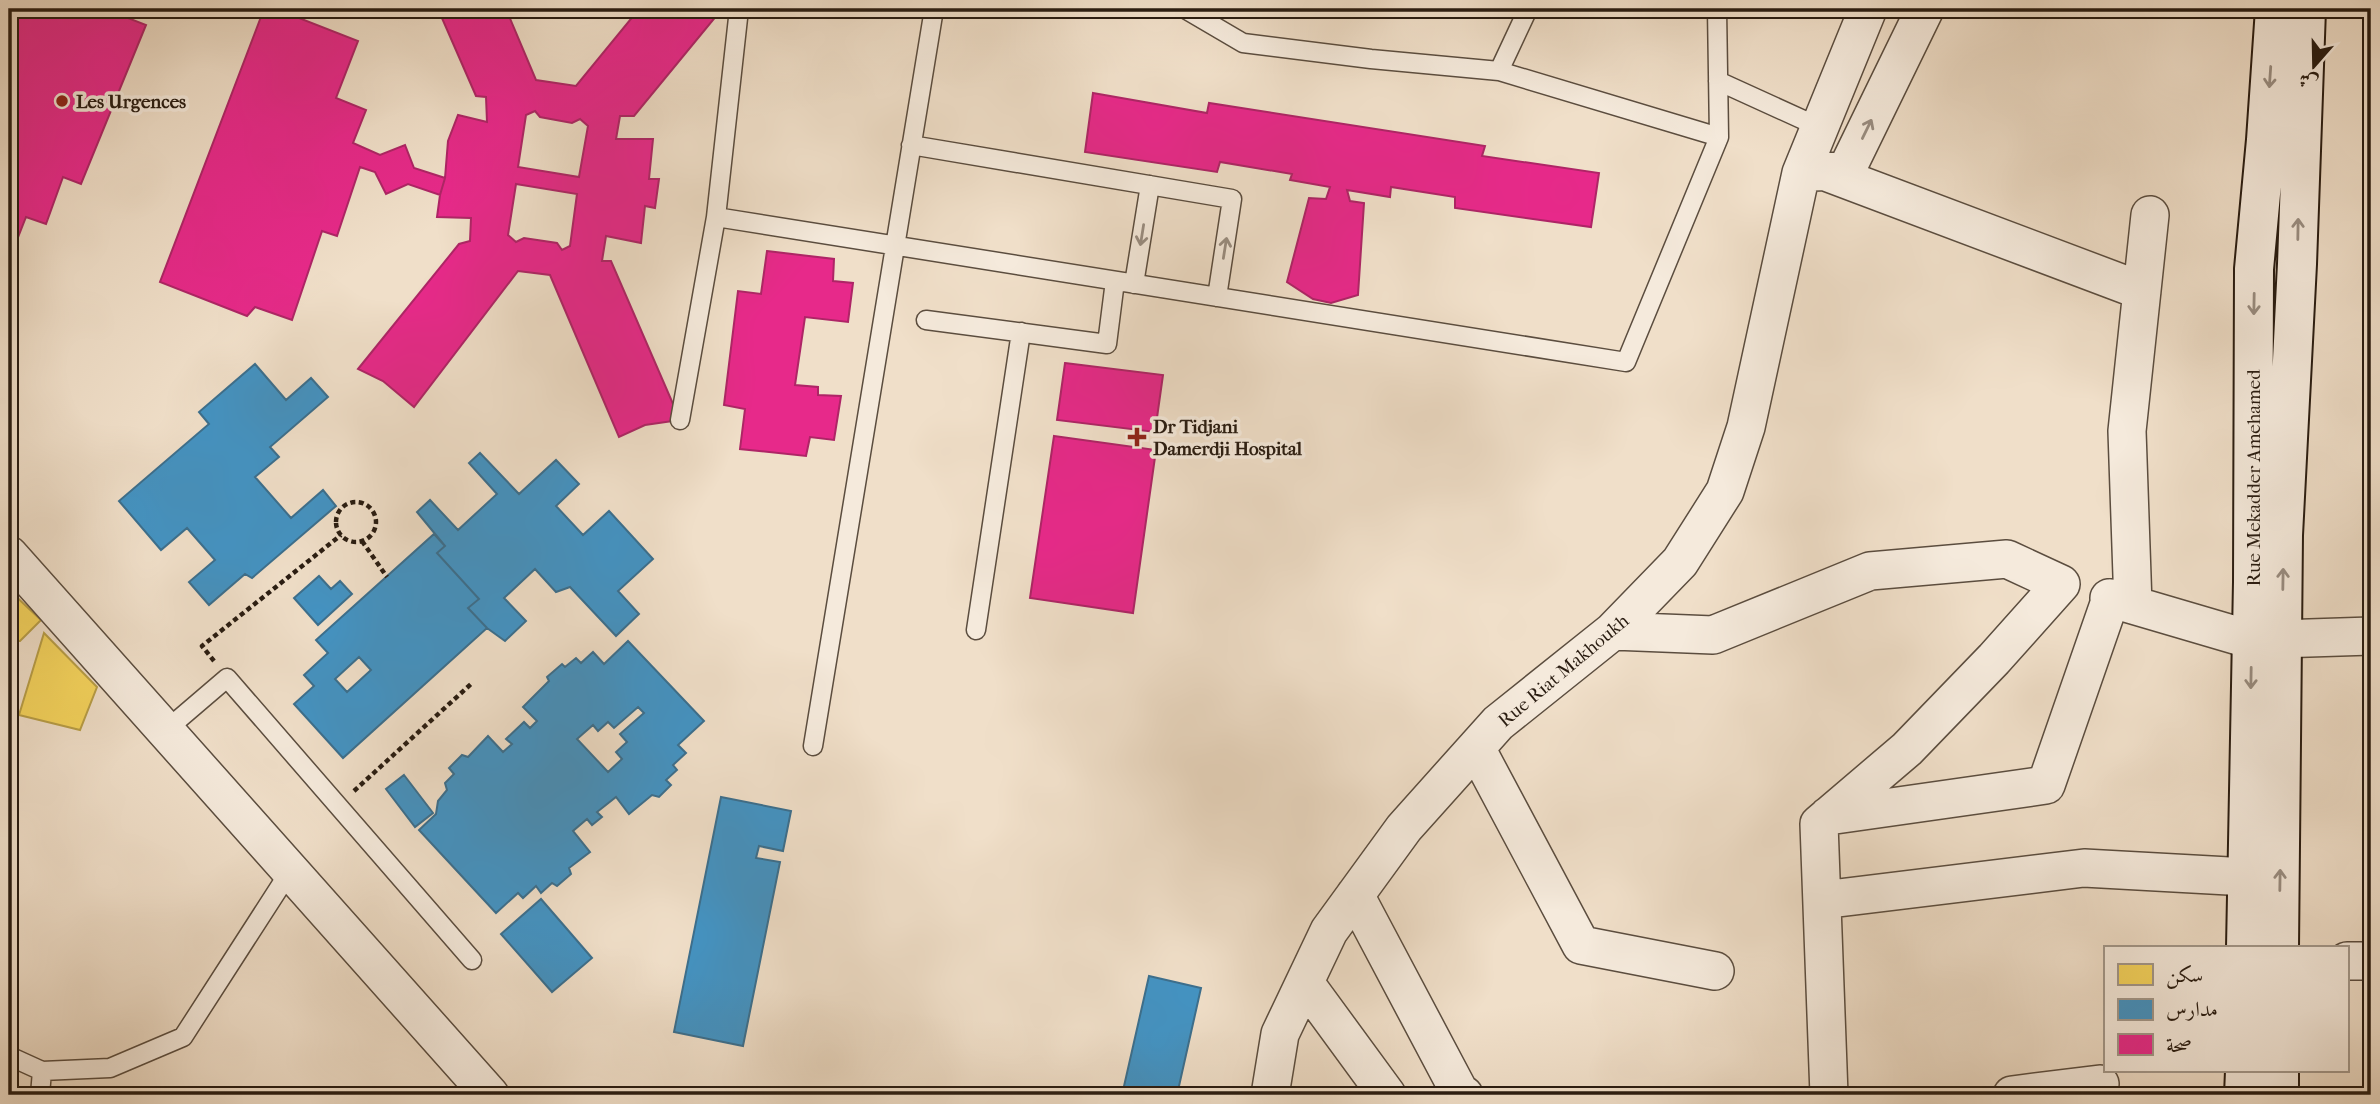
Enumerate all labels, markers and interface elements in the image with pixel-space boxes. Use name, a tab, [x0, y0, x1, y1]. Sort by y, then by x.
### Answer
north arrow	[2278, 32, 2348, 102]
one-way arrow	[2264, 65, 2277, 88]
text: ش	[2296, 67, 2321, 95]
place label: Les Urgences	[76, 91, 186, 113]
marker: Les Urgences	[54, 93, 70, 109]
one-way arrow	[1860, 119, 1874, 140]
one-way arrow	[2291, 218, 2305, 241]
one-way arrow	[1135, 223, 1148, 245]
one-way arrow	[1219, 237, 1232, 260]
one-way arrow	[2247, 292, 2261, 315]
street label: Rue Mekadder Amehamed	[2243, 369, 2265, 587]
place label: Dr Tidjani Damerdji Hospital	[1153, 416, 1303, 460]
marker: Dr Tidjani Damerdji Hospital	[1127, 427, 1147, 447]
one-way arrow	[2276, 568, 2290, 591]
street label: Rue Riat Makhoukh	[1494, 609, 1634, 732]
one-way arrow	[2244, 666, 2258, 689]
one-way arrow	[2273, 869, 2286, 892]
legend	[2104, 946, 2348, 1072]
text: سكن	[2166, 963, 2203, 989]
text: مدارس	[2166, 997, 2218, 1021]
text: صحة	[2166, 1033, 2192, 1057]

